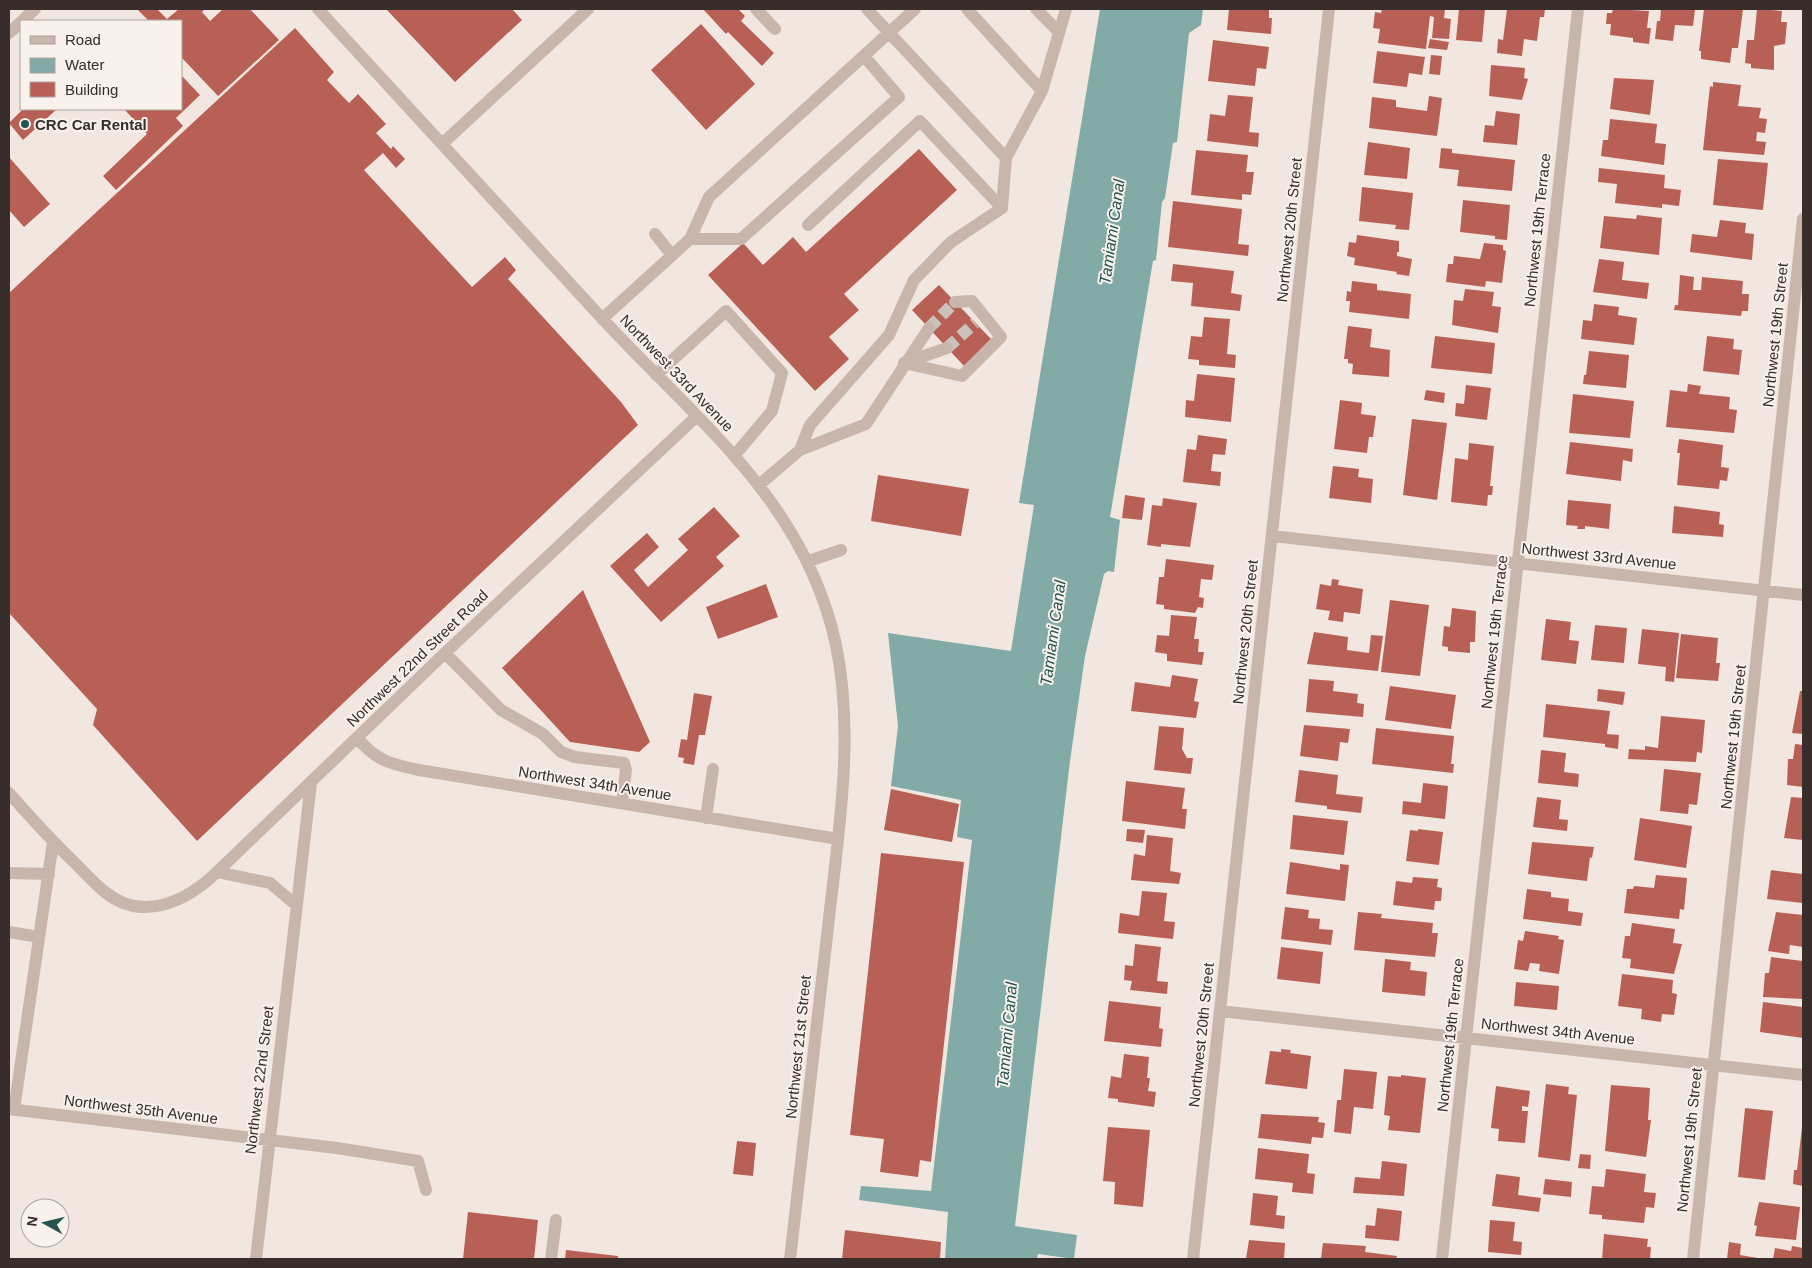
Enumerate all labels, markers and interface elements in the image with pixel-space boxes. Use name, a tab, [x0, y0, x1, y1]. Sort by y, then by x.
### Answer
legend	[20, 20, 182, 110]
text: Road	[65, 31, 101, 48]
text: Water	[65, 56, 104, 73]
text: Building	[65, 81, 118, 98]
place label: CRC Car Rental	[35, 116, 147, 133]
marker: CRC Car Rental	[19, 118, 31, 130]
street label: Northwest 19th Terrace	[1520, 152, 1554, 308]
street label: Northwest 20th Street	[1273, 156, 1305, 303]
water label: Tamiami Canal	[1096, 178, 1128, 286]
street label: Northwest 19th Street	[1759, 261, 1791, 408]
street label: Northwest 33rd Avenue	[617, 311, 737, 435]
street label: Northwest 33rd Avenue	[1521, 539, 1677, 573]
street label: Northwest 19th Terrace	[1477, 554, 1511, 710]
street label: Northwest 20th Street	[1229, 558, 1261, 705]
water label: Tamiami Canal	[1037, 579, 1069, 687]
street label: Northwest 22nd Street Road	[343, 586, 491, 730]
street label: Northwest 19th Street	[1717, 663, 1749, 810]
street label: Northwest 34th Avenue	[517, 762, 673, 804]
street label: Northwest 19th Terrace	[1433, 957, 1467, 1113]
street label: Northwest 20th Street	[1185, 961, 1217, 1108]
street label: Northwest 21st Street	[782, 974, 814, 1120]
water label: Tamiami Canal	[994, 981, 1020, 1089]
street label: Northwest 22nd Street	[241, 1004, 277, 1155]
street label: Northwest 34th Avenue	[1480, 1014, 1636, 1048]
street label: Northwest 19th Street	[1673, 1066, 1705, 1213]
street label: Northwest 35th Avenue	[63, 1091, 219, 1127]
north arrow	[20, 1198, 70, 1248]
text: N	[23, 1215, 41, 1227]

